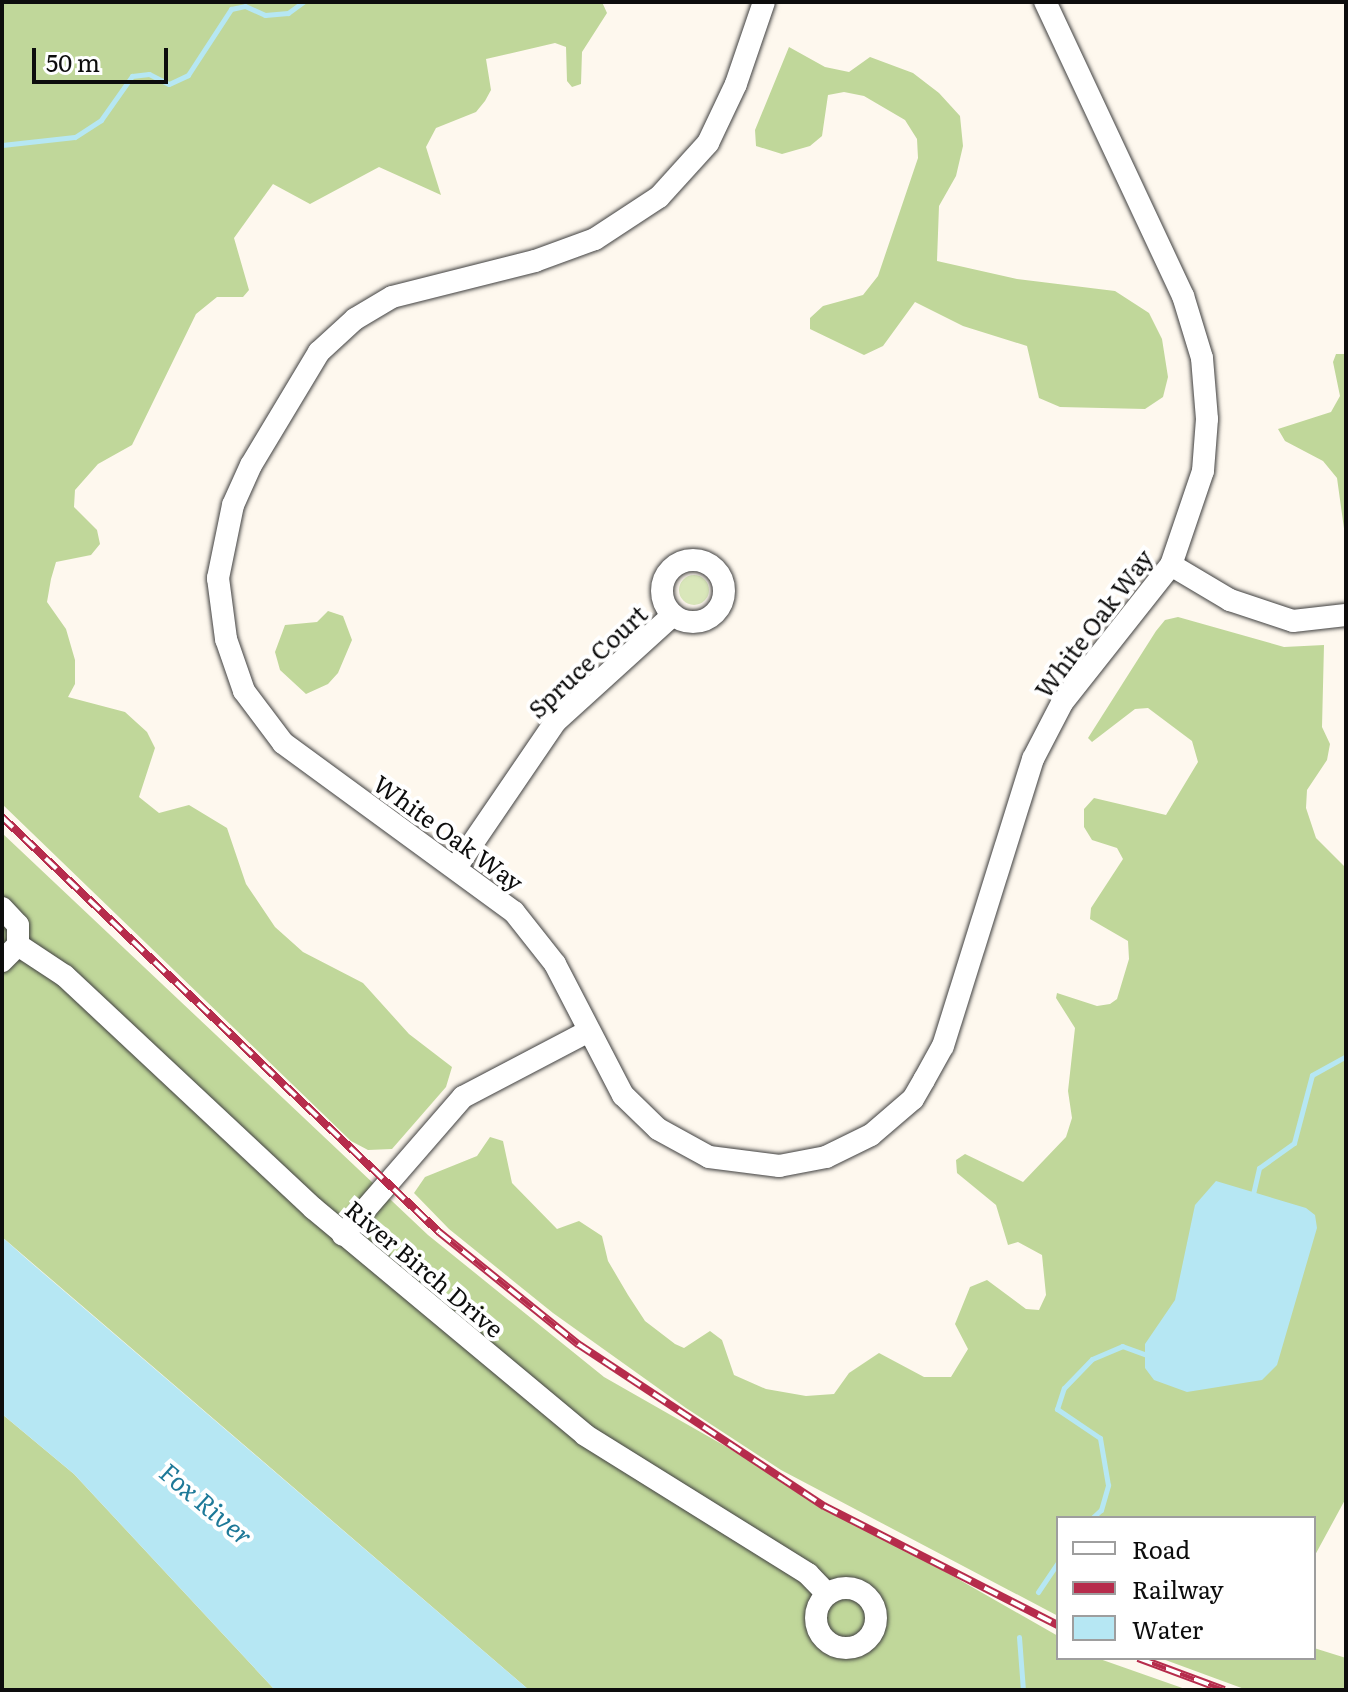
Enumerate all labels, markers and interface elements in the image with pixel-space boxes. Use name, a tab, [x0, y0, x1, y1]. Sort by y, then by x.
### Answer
scale bar	[36, 32, 172, 82]
text: 50 m	[46, 44, 100, 79]
street label: White Oak Way	[1028, 543, 1158, 703]
street label: Spruce Court	[522, 599, 652, 723]
street label: White Oak Way	[368, 768, 530, 896]
street label: River Birch Drive	[340, 1194, 510, 1342]
water label: Fox River	[154, 1455, 260, 1551]
legend	[1056, 1516, 1316, 1660]
text: Road	[1132, 1531, 1190, 1566]
text: Railway	[1132, 1571, 1224, 1606]
text: Water	[1132, 1611, 1203, 1646]

